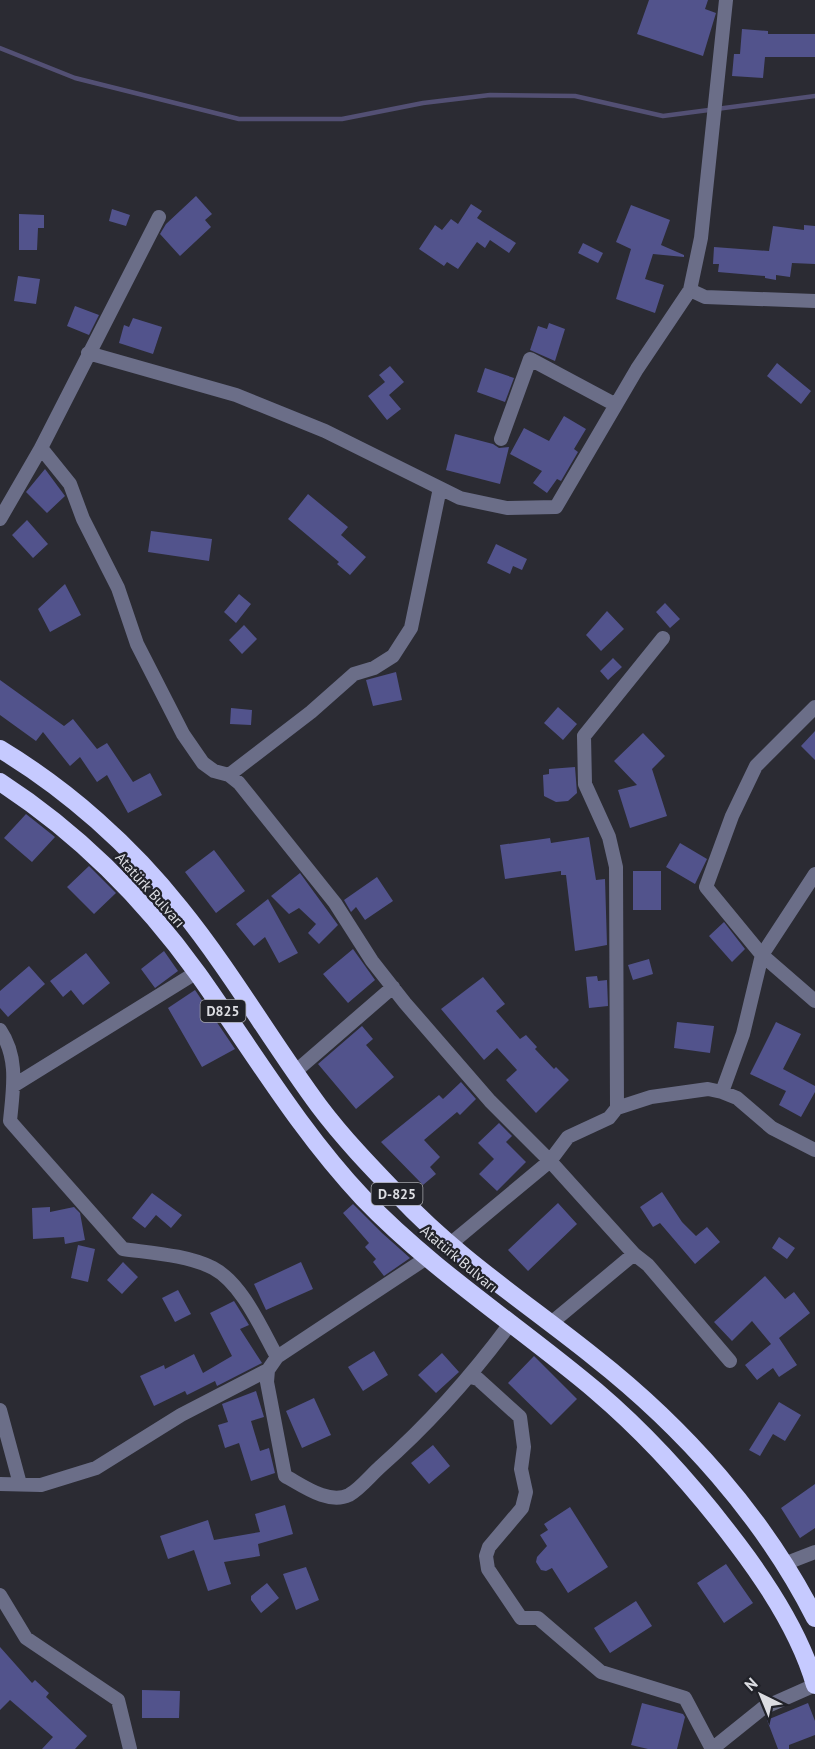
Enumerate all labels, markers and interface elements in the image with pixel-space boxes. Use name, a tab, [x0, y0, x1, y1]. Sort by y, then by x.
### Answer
street label: Atatürk Bulvarı	[111, 848, 189, 931]
road number: D825	[200, 1000, 246, 1022]
road number: D-825	[372, 1183, 422, 1205]
street label: Atatürk Bulvarı	[417, 1221, 502, 1296]
north arrow	[731, 1665, 791, 1725]
text: N	[740, 1673, 761, 1695]

